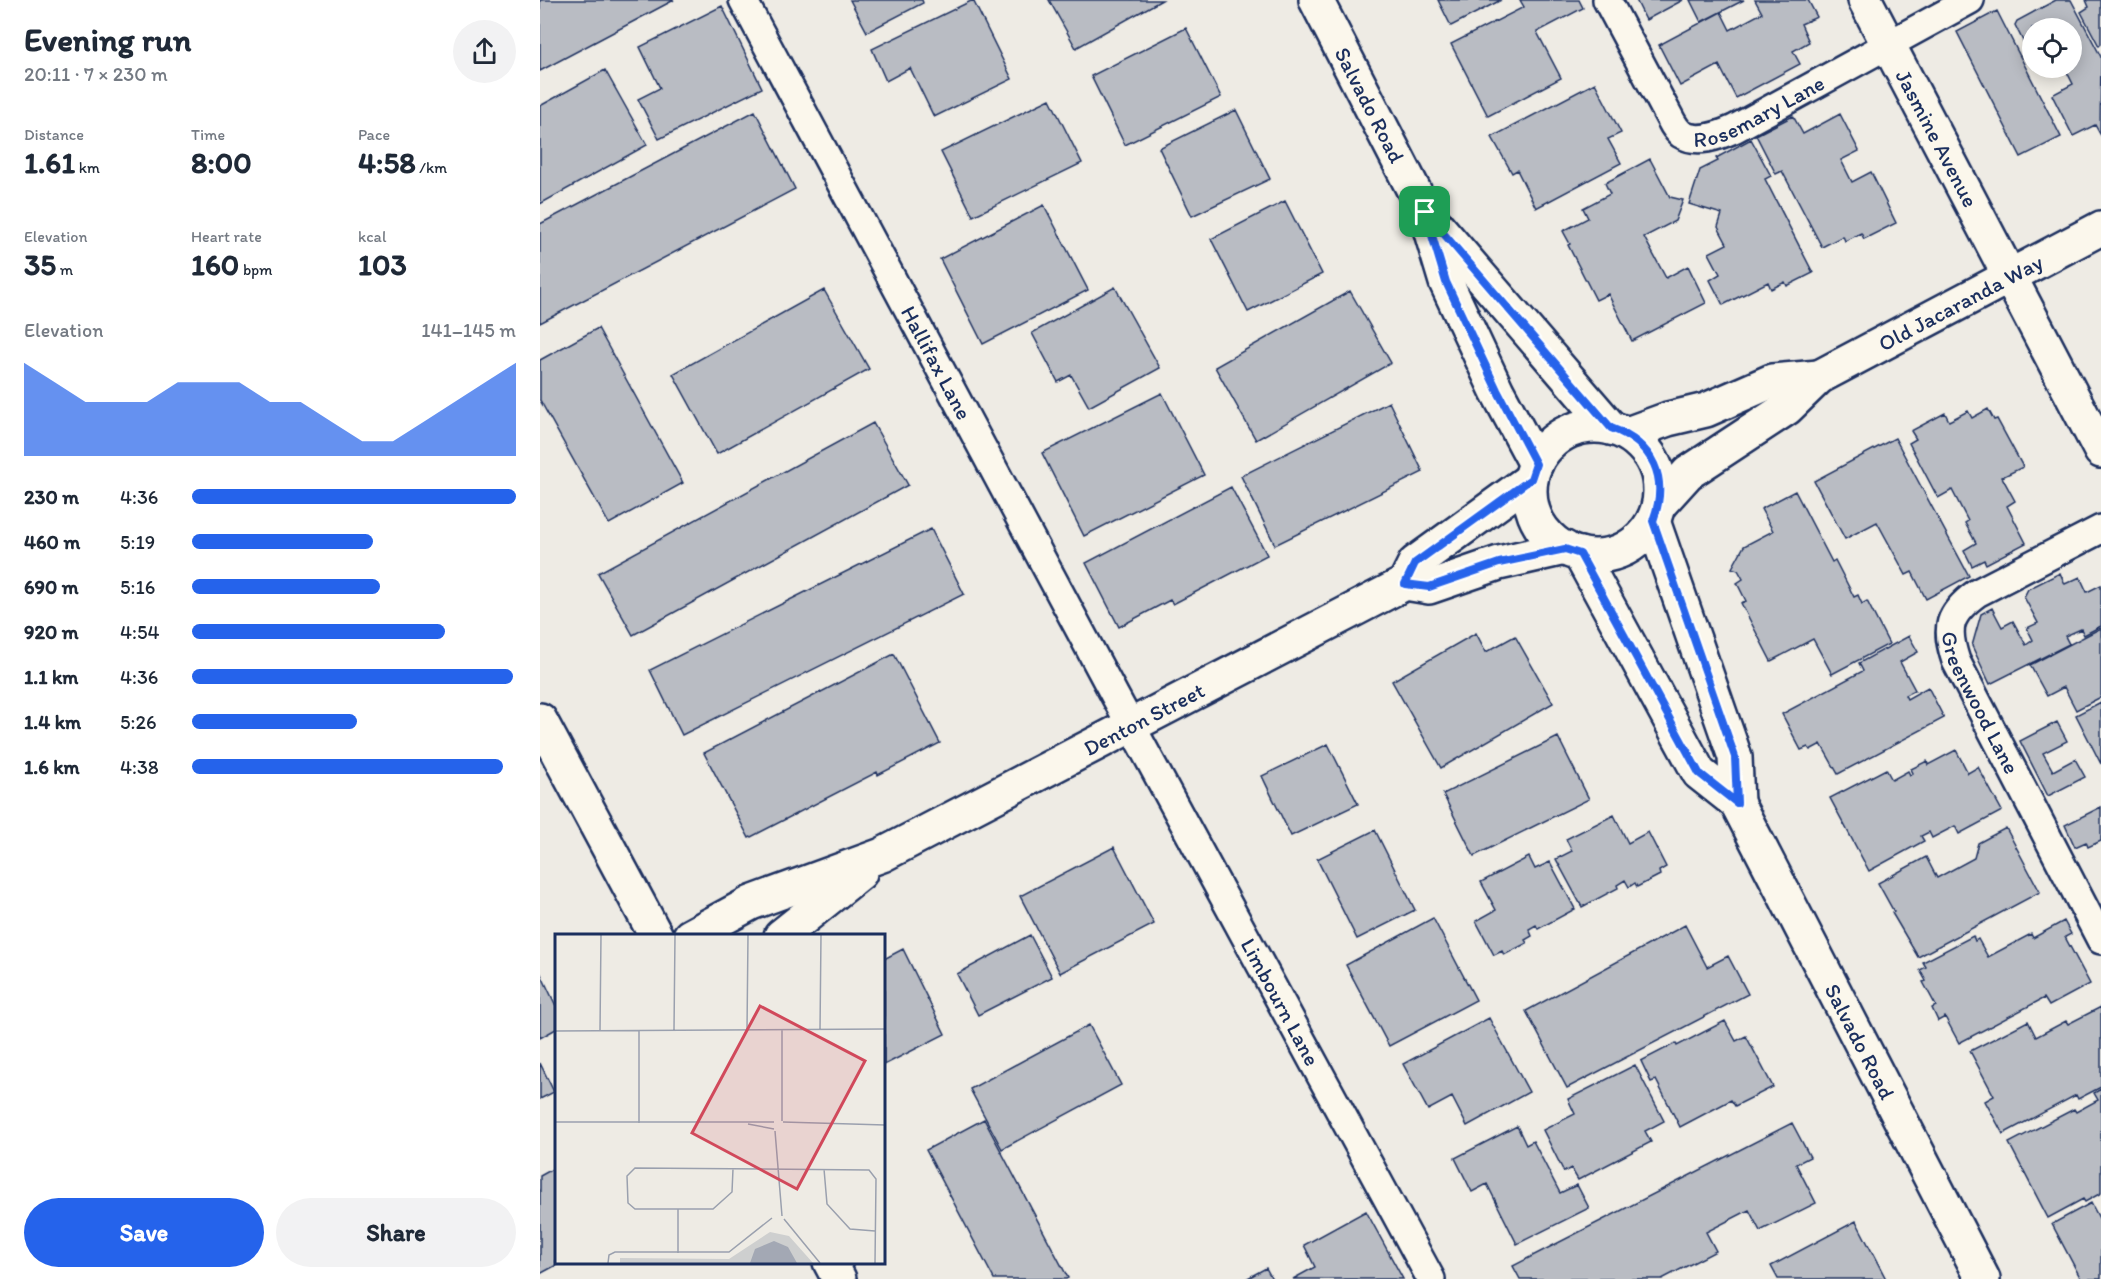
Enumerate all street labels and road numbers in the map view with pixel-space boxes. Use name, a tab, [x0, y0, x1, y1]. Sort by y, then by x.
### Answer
street label: Salvado Road	[1329, 42, 1411, 167]
street label: Jasmine Avenue	[1890, 65, 1984, 212]
street label: Rosemary Lane	[1693, 69, 1829, 152]
street label: Old Jacaranda Way	[1874, 248, 2048, 357]
street label: Hallifax Lane	[895, 301, 978, 424]
street label: Greenwood Lane	[1936, 630, 2026, 778]
street label: Denton Street	[1079, 676, 1209, 761]
street label: Limbourn Lane	[1235, 933, 1326, 1070]
street label: Salvado Road	[1819, 979, 1901, 1104]

